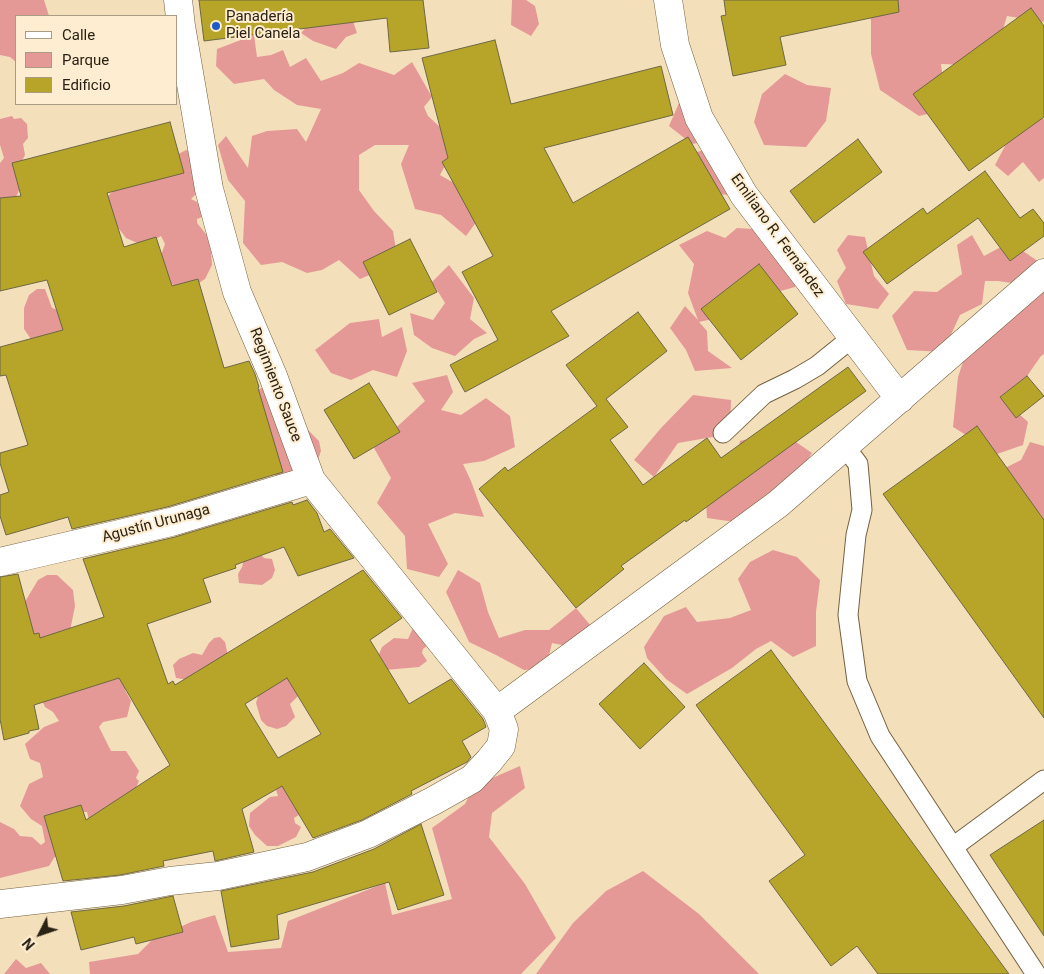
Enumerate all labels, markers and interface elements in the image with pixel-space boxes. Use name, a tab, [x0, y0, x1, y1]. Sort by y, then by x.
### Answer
place label: Panadería Piel Canela	[226, 8, 300, 43]
legend	[15, 15, 178, 105]
marker: Panadería Piel Canela	[210, 20, 222, 32]
text: Calle	[62, 26, 95, 44]
text: Parque	[62, 51, 109, 69]
text: Edificio	[62, 76, 111, 94]
street label: Emiliano R. Fernández	[726, 171, 828, 301]
street label: Regimiento Sauce	[245, 326, 305, 444]
street label: Agustín Urunaga	[100, 501, 212, 547]
north arrow	[15, 909, 65, 959]
text: N	[19, 935, 38, 953]

